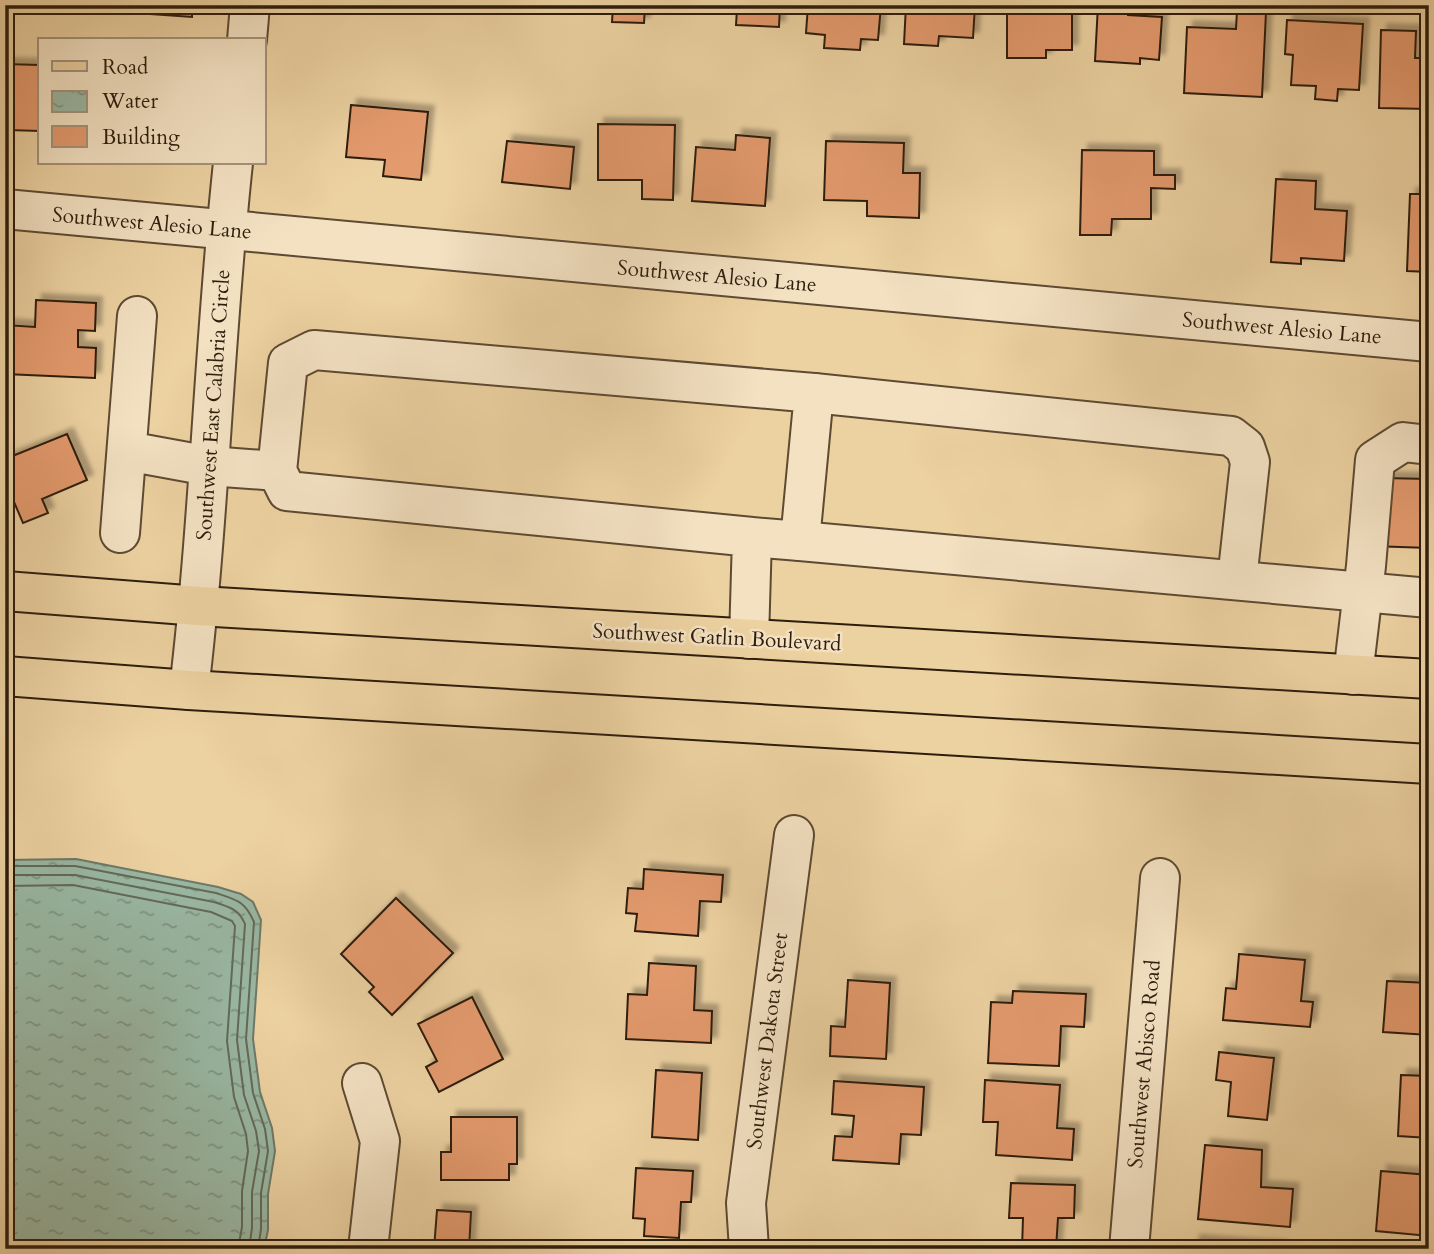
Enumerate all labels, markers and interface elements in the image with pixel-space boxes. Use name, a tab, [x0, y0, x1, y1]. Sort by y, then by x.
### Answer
legend	[38, 38, 266, 164]
text: Road	[102, 53, 148, 82]
text: Water	[101, 87, 158, 116]
text: Building	[102, 123, 180, 152]
street label: Southwest Alesio Lane	[51, 200, 253, 247]
street label: Southwest Alesio Lane	[616, 253, 818, 300]
street label: Southwest East Calabria Circle	[190, 268, 237, 542]
street label: Southwest Alesio Lane	[1181, 305, 1383, 352]
street label: Southwest Gatlin Boulevard	[592, 617, 842, 658]
street label: Southwest Dakota Street	[740, 931, 795, 1151]
street label: Southwest Abisco Road	[1121, 959, 1168, 1169]

